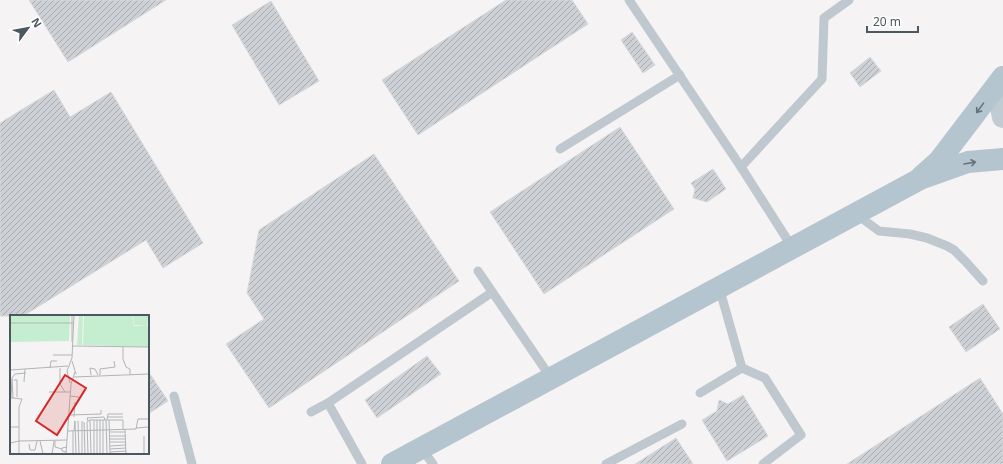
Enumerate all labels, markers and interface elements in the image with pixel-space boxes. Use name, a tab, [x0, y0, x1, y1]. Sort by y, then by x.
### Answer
north arrow	[8, 8, 48, 48]
scale bar	[867, 8, 918, 34]
text: 20 m	[873, 13, 901, 30]
text: N	[28, 15, 46, 30]
one-way arrow	[976, 102, 984, 113]
one-way arrow	[963, 158, 976, 166]
inset map	[10, 315, 149, 454]

